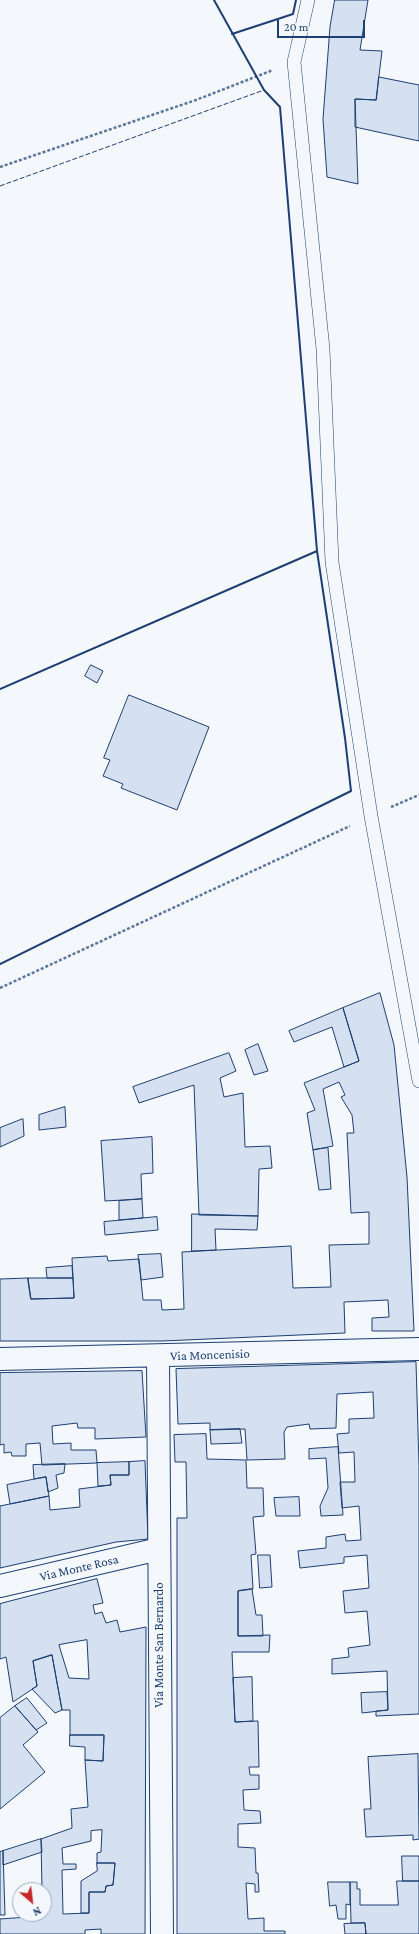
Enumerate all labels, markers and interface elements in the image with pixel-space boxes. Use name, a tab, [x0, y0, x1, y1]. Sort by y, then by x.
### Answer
scale bar	[279, 12, 367, 38]
text: 20 m	[284, 20, 308, 34]
street label: Via Moncenisio	[170, 1346, 250, 1364]
street label: Via Monte Rosa	[38, 1551, 120, 1585]
street label: Via Monte San Bernardo	[151, 1582, 167, 1708]
north arrow	[12, 1882, 52, 1922]
text: N	[31, 1905, 43, 1919]

